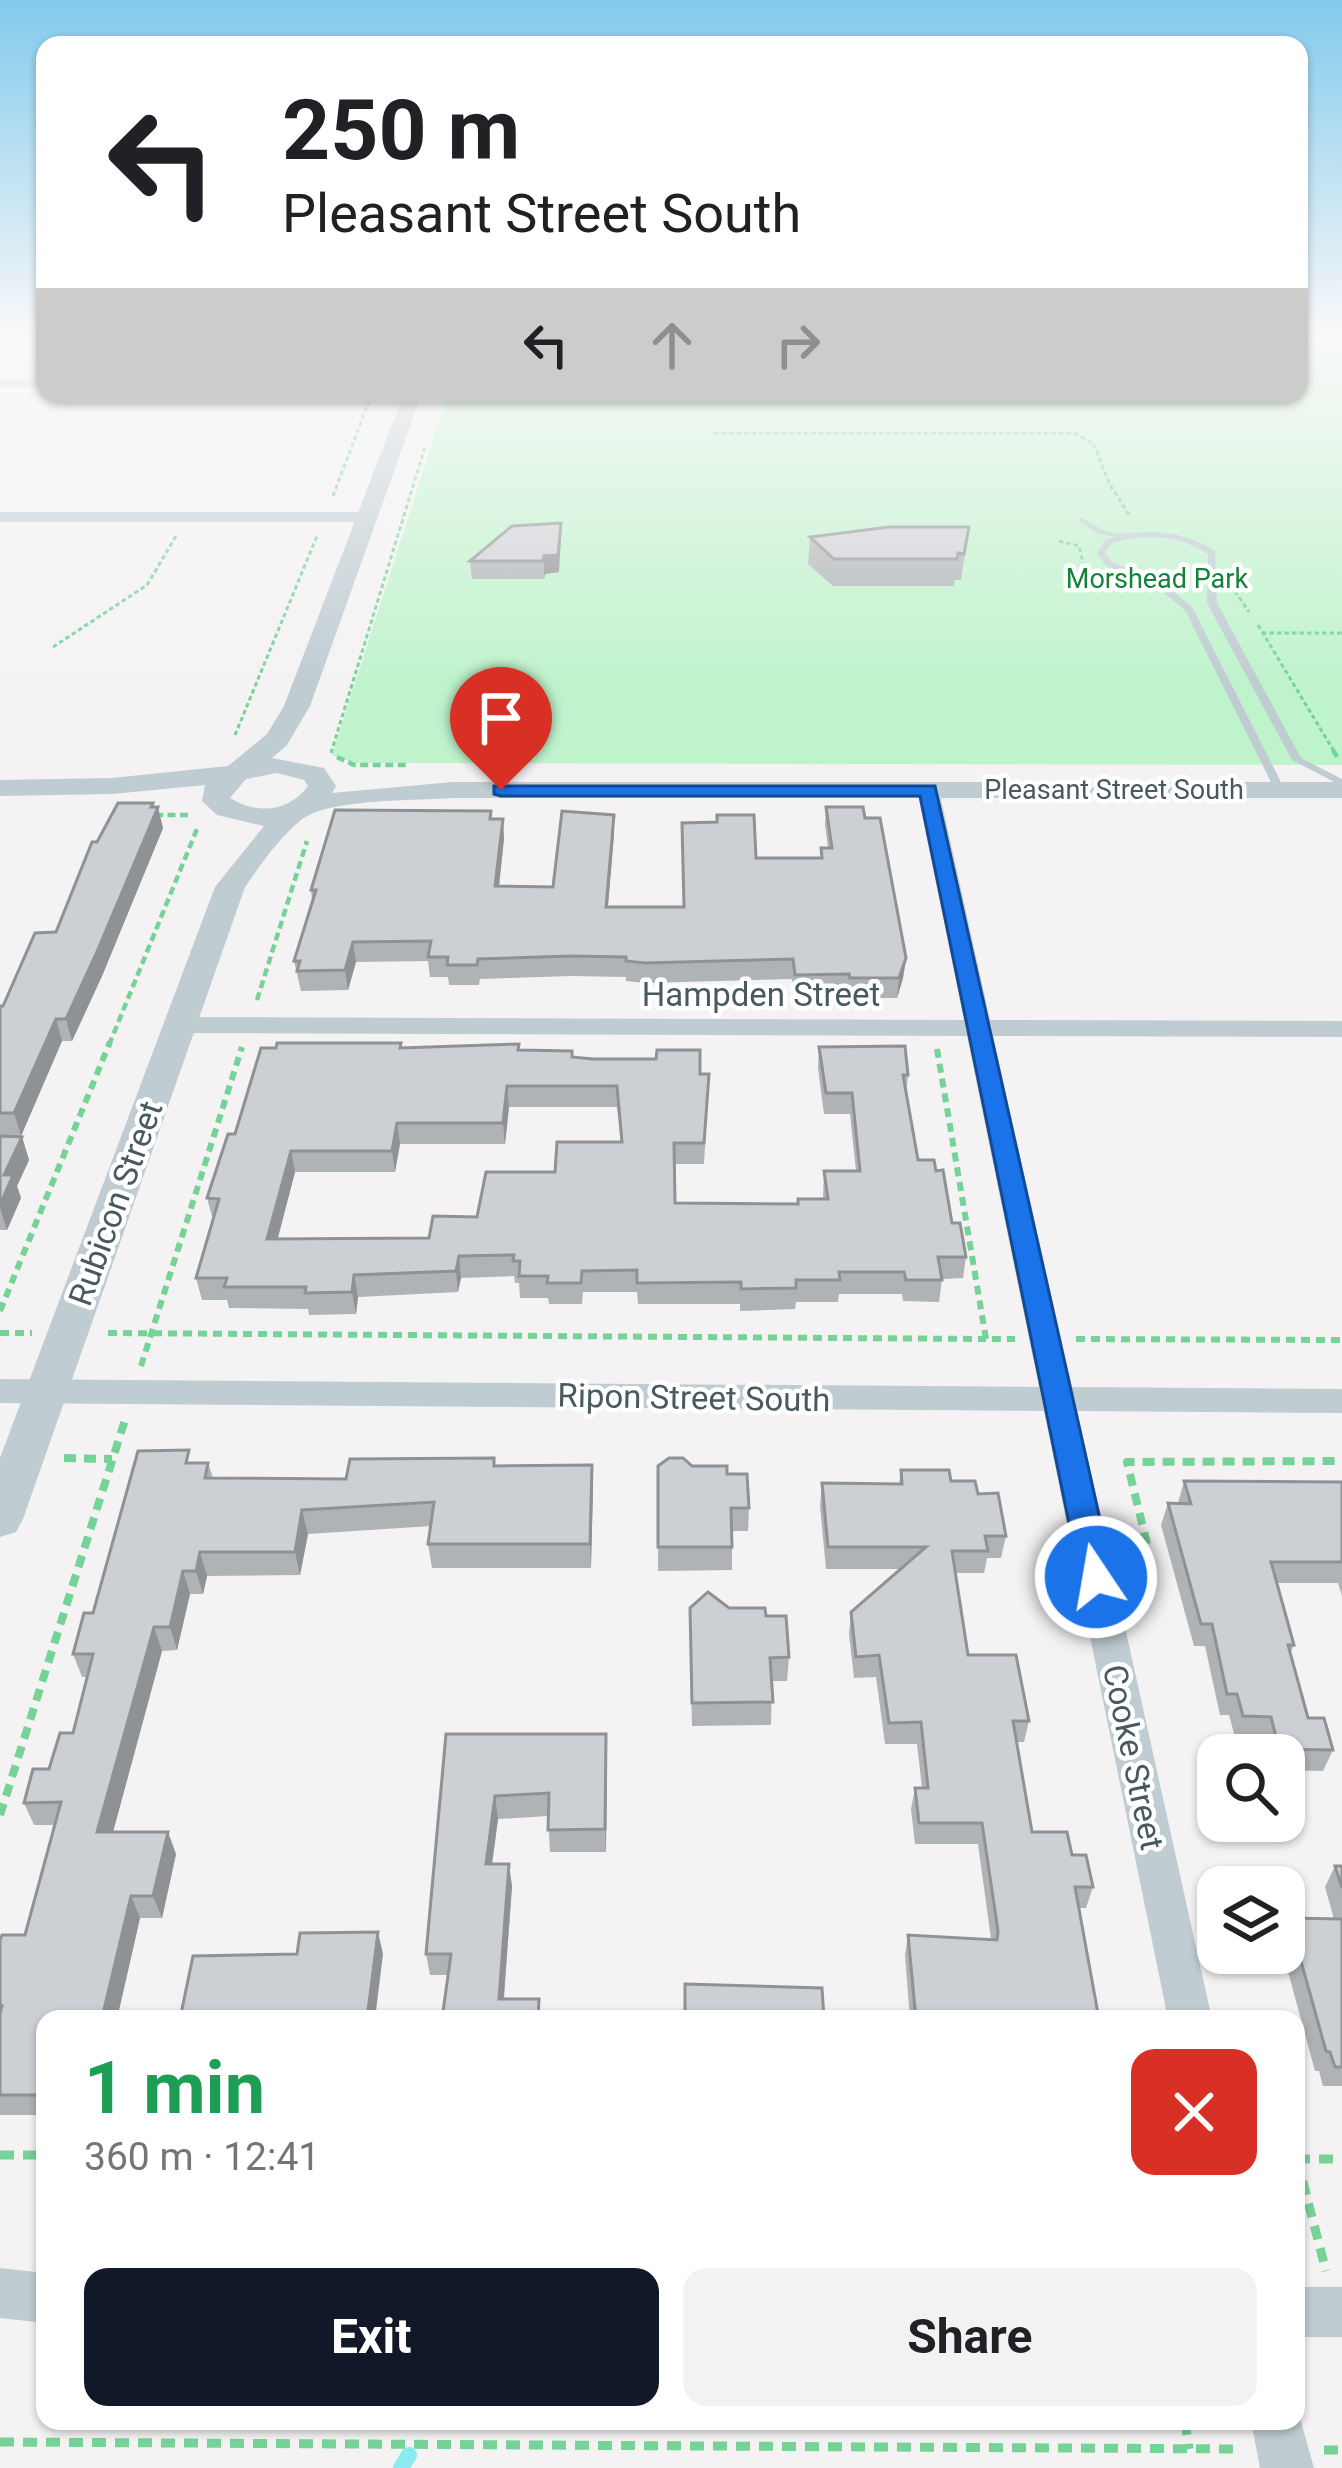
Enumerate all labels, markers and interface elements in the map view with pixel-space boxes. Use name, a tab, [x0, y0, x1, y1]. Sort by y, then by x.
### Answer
text: 250 m	[282, 81, 520, 180]
icon: left	[84, 84, 240, 240]
text: Pleasant Street South	[282, 182, 801, 245]
icon: left	[513, 312, 579, 378]
icon: ahead	[639, 312, 705, 378]
icon: right	[765, 312, 831, 378]
park label: Morshead Park	[1066, 563, 1248, 595]
pin	[450, 667, 552, 790]
icon: arrive	[468, 685, 534, 751]
street label: Pleasant Street South	[984, 774, 1244, 806]
street label: Hampden Street	[642, 975, 880, 1014]
street label: Rubicon Street	[60, 1096, 171, 1311]
street label: Ripon Street South	[557, 1376, 831, 1419]
position arrow	[1033, 1514, 1159, 1640]
street label: Cooke Street	[1095, 1661, 1172, 1853]
map controls	[1197, 1734, 1305, 1974]
button: search	[1197, 1734, 1305, 1842]
button: layers	[1197, 1866, 1305, 1974]
text: 1 min	[84, 2046, 265, 2131]
button: close	[1131, 2049, 1257, 2175]
text: 360 m · 12:41	[84, 2134, 320, 2180]
button: Exit	[84, 2268, 659, 2406]
button: Share	[683, 2268, 1257, 2406]

